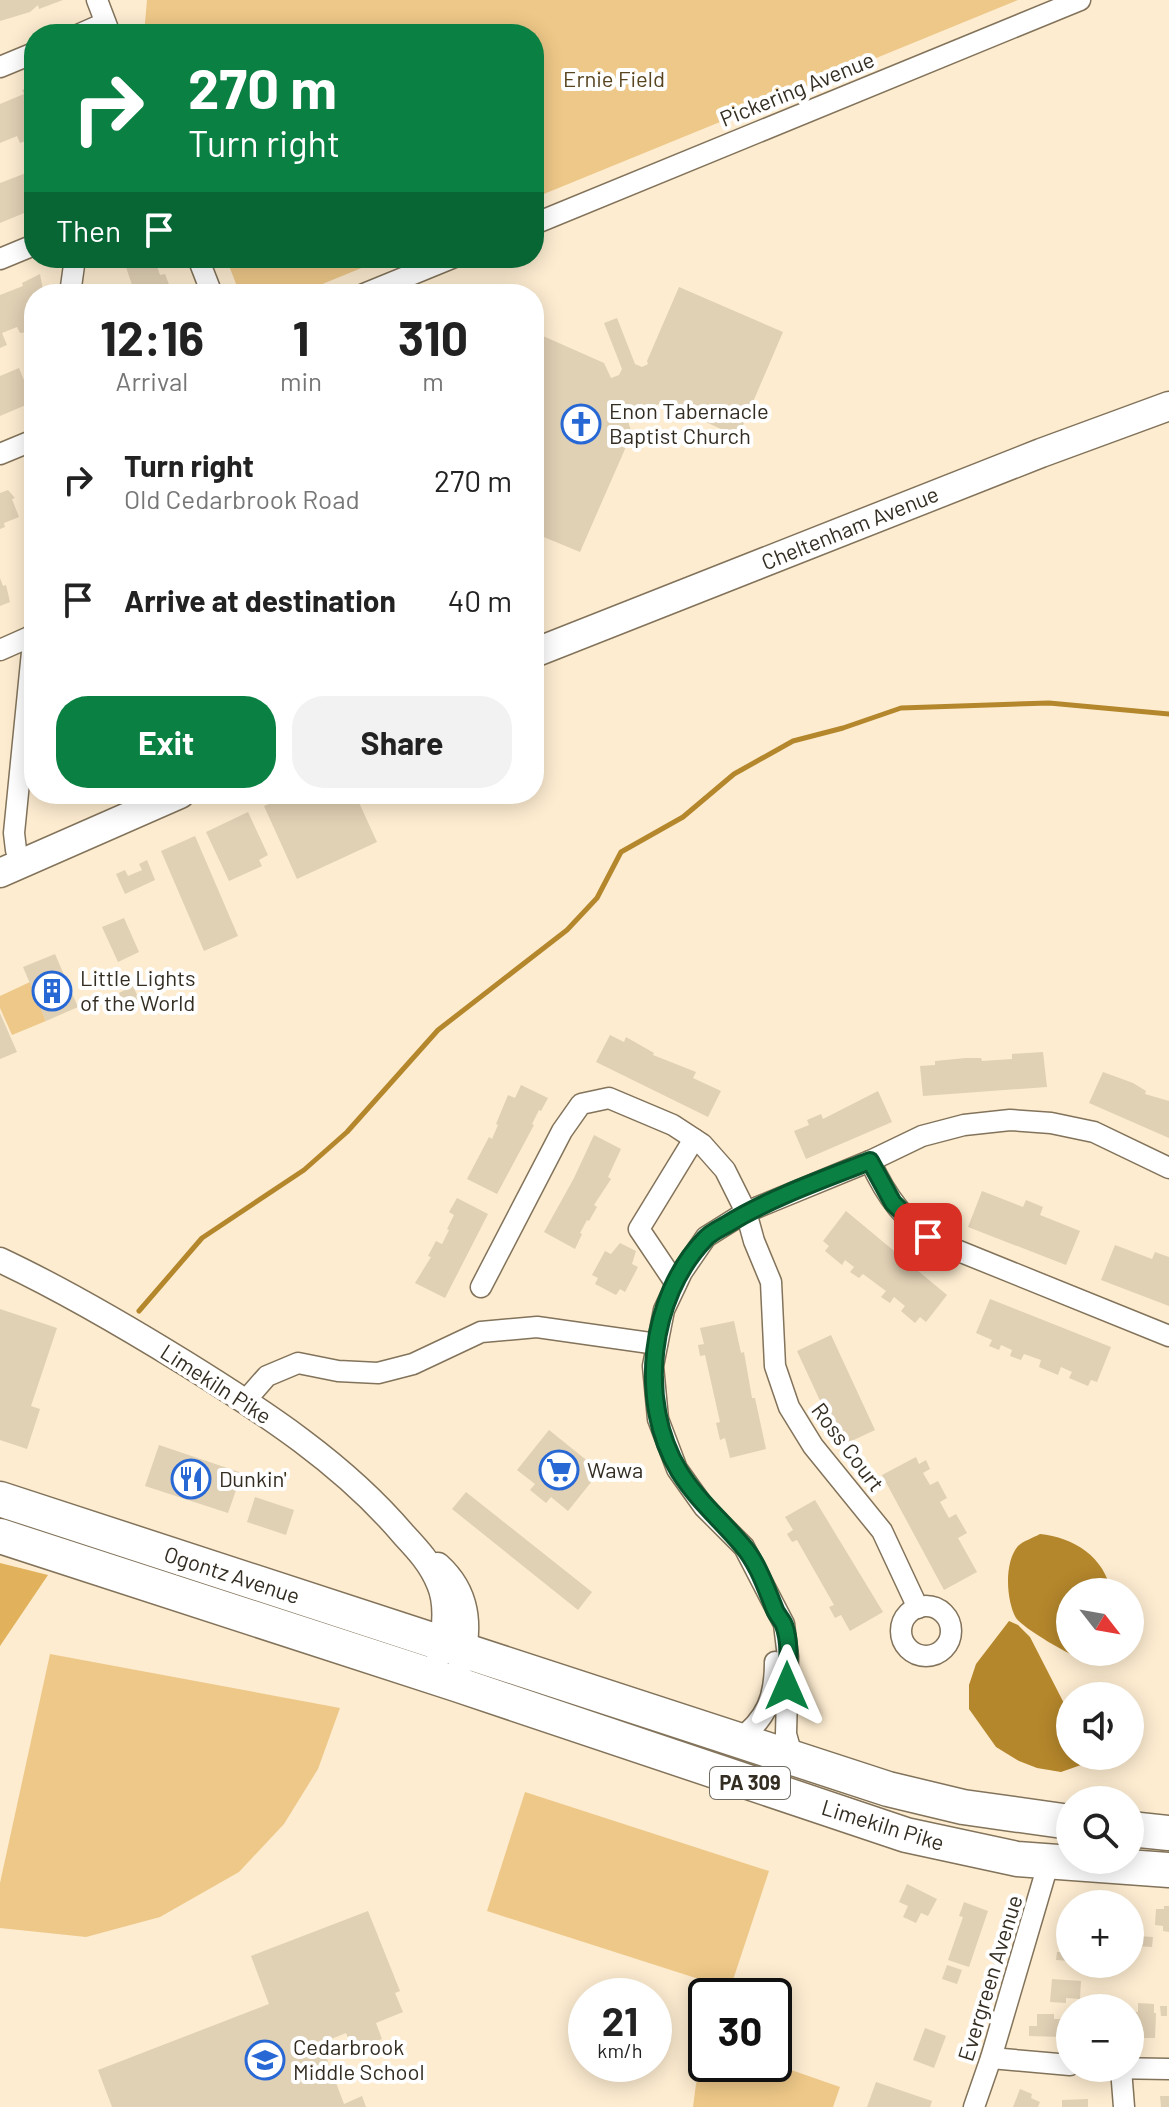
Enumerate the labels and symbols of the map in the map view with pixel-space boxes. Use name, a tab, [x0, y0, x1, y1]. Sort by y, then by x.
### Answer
street label: Pickering Avenue	[716, 45, 878, 131]
park label: Ernie Field	[563, 65, 665, 91]
place label: Enon Tabernacle Baptist Church	[609, 397, 769, 448]
church icon: Enon Tabernacle Baptist Church	[560, 403, 602, 445]
street label: Cheltenham Avenue	[757, 480, 942, 574]
place label: Little Lights of the World	[80, 964, 196, 1015]
building icon: Little Lights of the World	[31, 970, 73, 1012]
pin	[894, 1203, 962, 1271]
street label: Limekiln Pike	[156, 1338, 277, 1429]
street label: Ross Court	[807, 1397, 890, 1496]
supermarket icon: Wawa	[538, 1449, 580, 1491]
place label: Wawa	[587, 1456, 643, 1482]
restaurant icon: Dunkin'	[170, 1458, 212, 1500]
place label: Dunkin'	[219, 1465, 287, 1491]
street label: Ogontz Avenue	[161, 1540, 303, 1608]
north arrow	[1056, 1578, 1144, 1666]
position arrow	[745, 1644, 829, 1728]
road number: PA 309	[710, 1767, 790, 1799]
street label: Limekiln Pike	[819, 1793, 948, 1855]
street label: Evergreen Avenue	[951, 1892, 1027, 2064]
speed limit sign: 30	[688, 1978, 792, 2082]
place label: Cedarbrook Middle School	[293, 2033, 425, 2084]
school or university icon: Cedarbrook Middle School	[244, 2039, 286, 2081]

